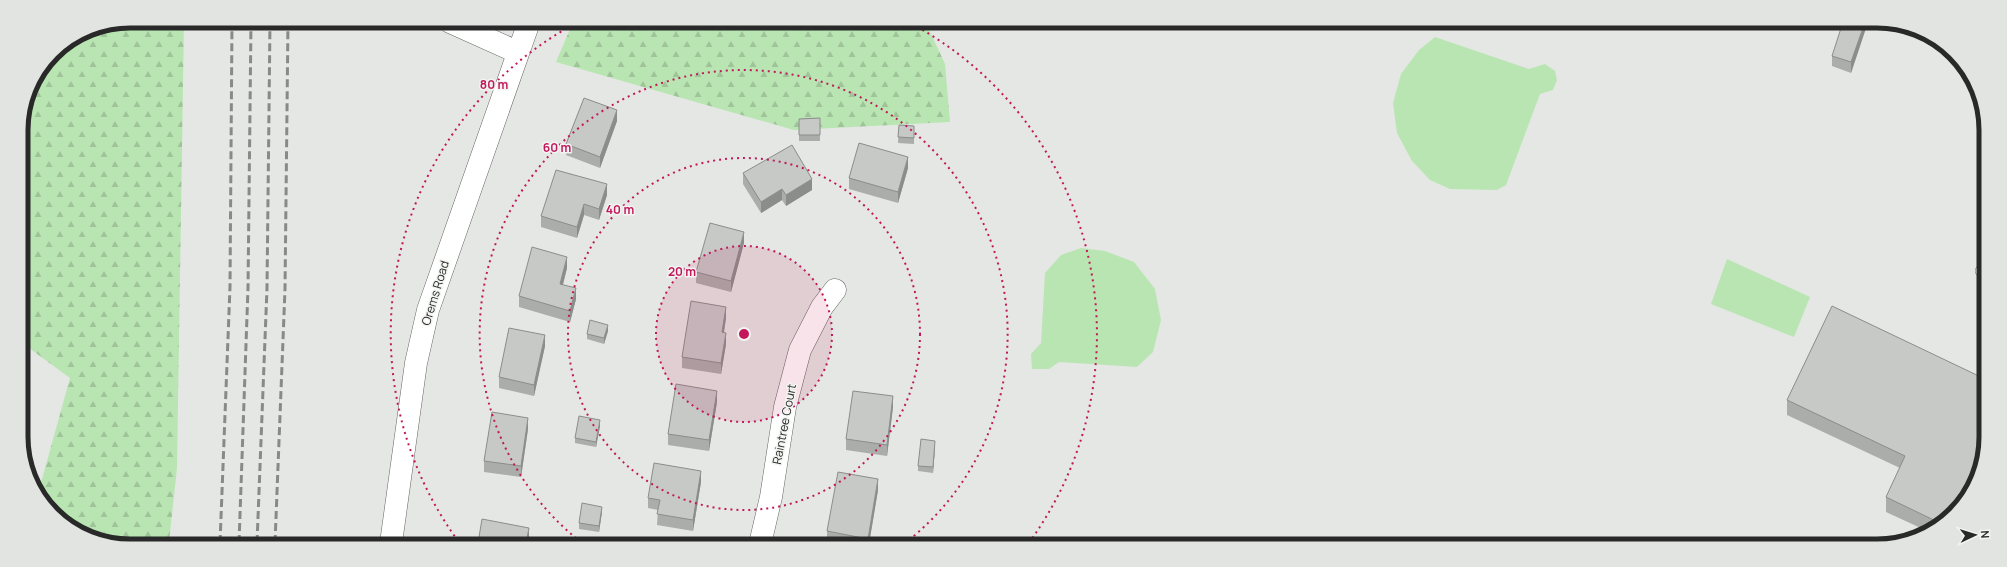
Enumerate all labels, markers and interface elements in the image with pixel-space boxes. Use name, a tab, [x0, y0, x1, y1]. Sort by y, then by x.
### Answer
text: 80 m	[480, 76, 508, 93]
text: 60 m	[543, 139, 571, 156]
text: 40 m	[606, 201, 634, 218]
street label: Orems Road	[417, 258, 453, 328]
text: 20 m	[668, 263, 696, 280]
centre of rings	[737, 327, 751, 341]
street label: Raintree Court	[768, 382, 800, 466]
north arrow	[1955, 515, 1995, 555]
text: N	[1978, 530, 1993, 539]

